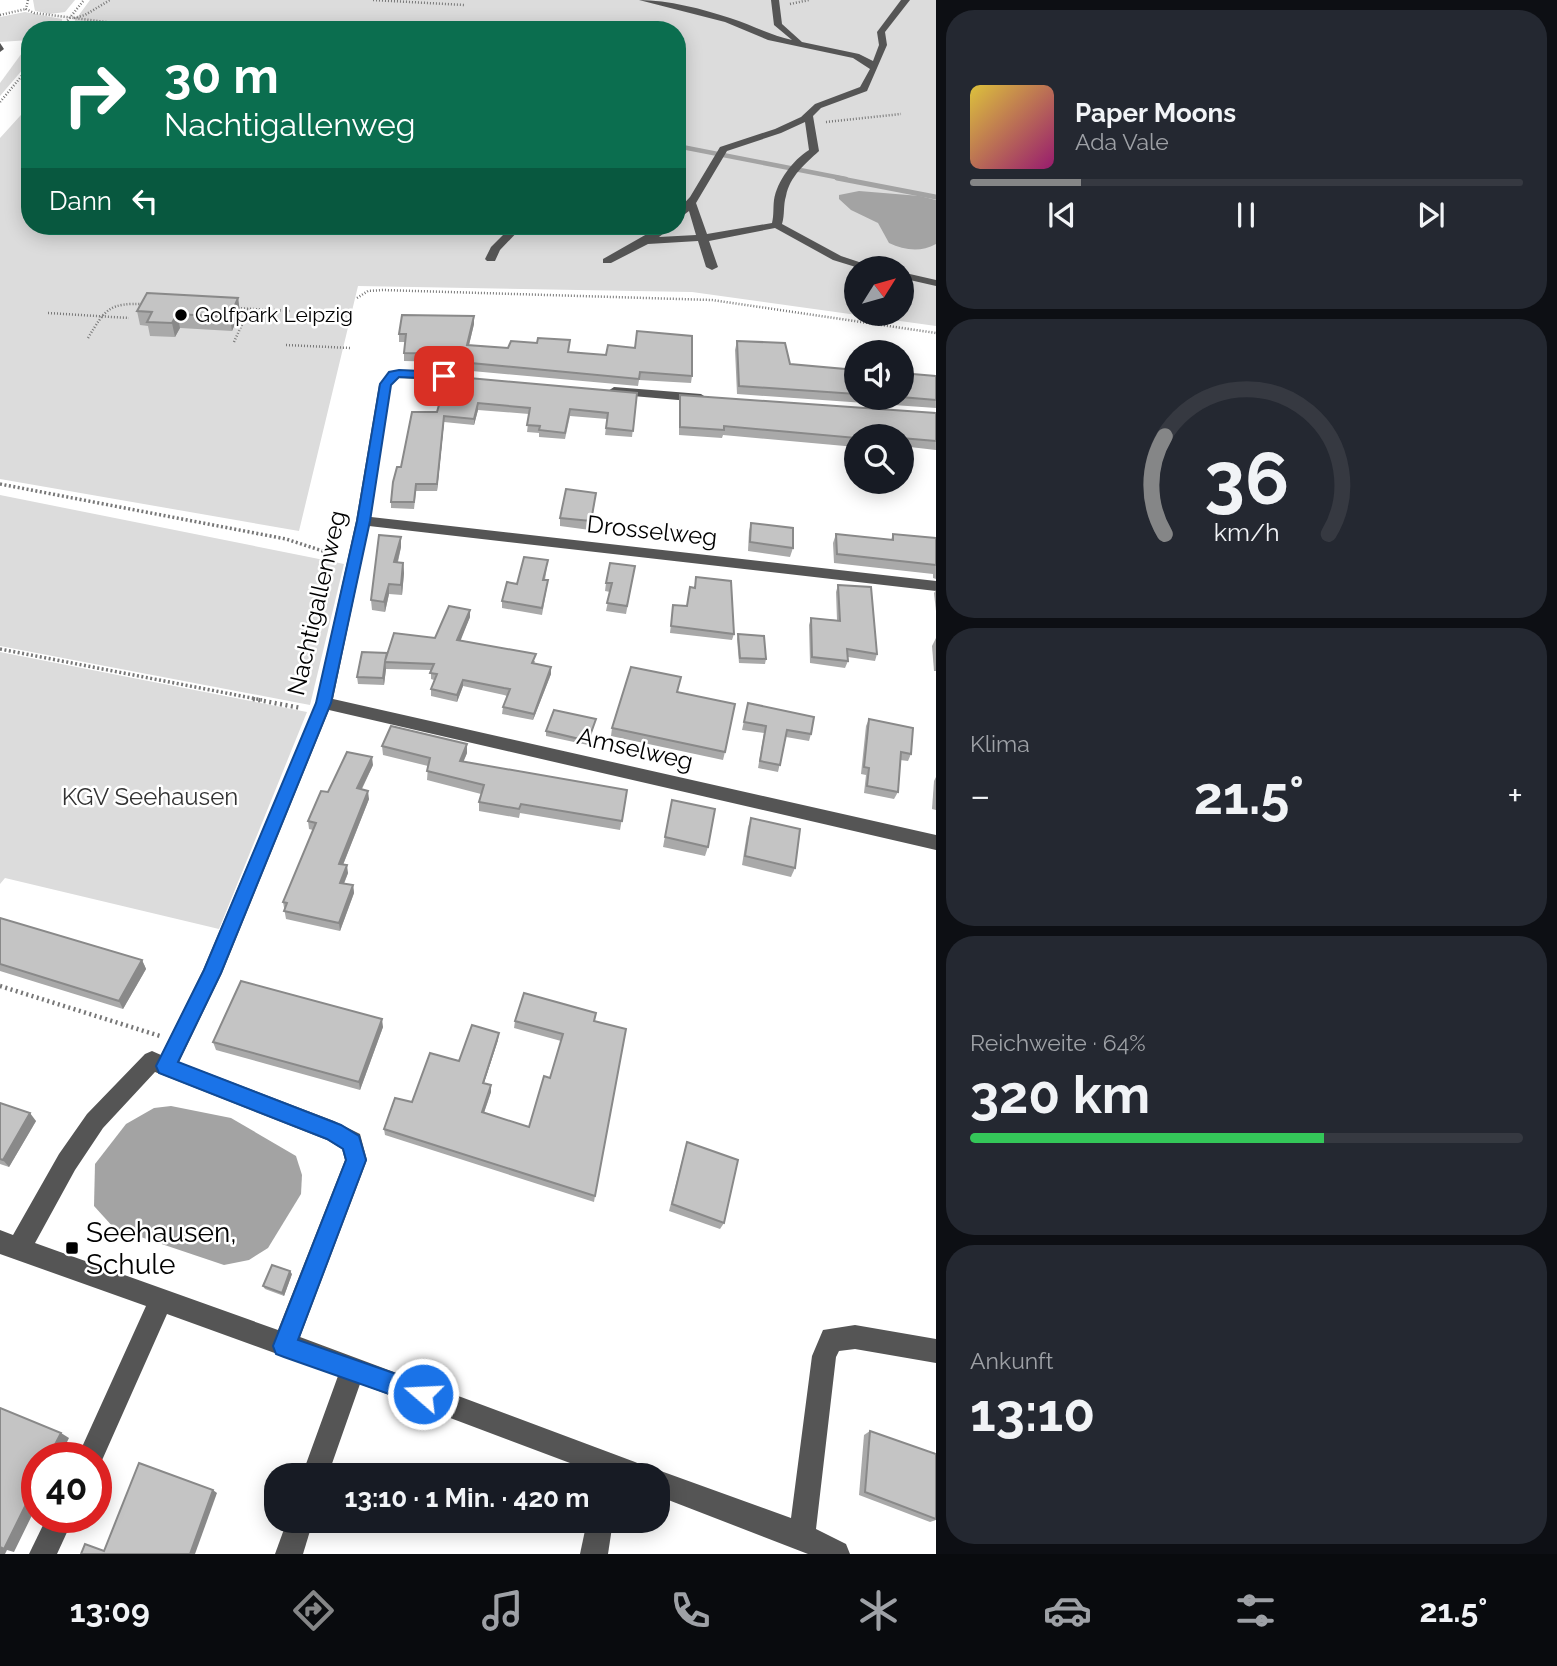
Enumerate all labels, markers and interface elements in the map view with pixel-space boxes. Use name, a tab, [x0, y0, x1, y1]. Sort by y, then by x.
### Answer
text: 30 m	[164, 47, 279, 104]
icon: right	[49, 49, 140, 140]
text: Paper Moons	[1075, 98, 1236, 128]
text: Nachtigallenweg	[164, 106, 415, 143]
text: Ada Vale	[1075, 128, 1169, 155]
icon: left	[126, 182, 164, 220]
text: Dann	[49, 186, 112, 216]
icon: previous	[1043, 196, 1081, 234]
icon: pause	[1227, 196, 1265, 234]
icon: next	[1412, 196, 1450, 234]
north arrow	[844, 256, 914, 326]
map controls	[844, 256, 914, 494]
place label: Golfpark Leipzig	[195, 302, 353, 327]
marker: Golfpark Leipzig	[173, 307, 189, 323]
button: sound	[844, 340, 914, 410]
pin	[414, 346, 474, 406]
icon: arrive	[425, 357, 463, 395]
button: search	[844, 424, 914, 494]
text: 36	[1204, 437, 1289, 522]
street label: Nachtigallenweg	[281, 508, 352, 698]
street label: Drosselweg	[585, 509, 719, 552]
text: km/h	[1214, 517, 1279, 547]
street label: Amselweg	[574, 721, 696, 776]
text: Klima	[970, 730, 1030, 757]
text: 21.5°	[1194, 765, 1304, 826]
text: −	[970, 773, 990, 818]
text: +	[1507, 773, 1523, 818]
park label: KGV Seehausen	[62, 782, 238, 811]
text: Reichweite · 64%	[970, 1029, 1146, 1056]
text: 320 km	[970, 1064, 1150, 1125]
place label: Seehausen, Schule	[86, 1216, 237, 1281]
marker: Seehausen, Schule	[64, 1240, 80, 1256]
text: Ankunft	[970, 1347, 1053, 1374]
position arrow	[386, 1357, 460, 1431]
text: 13:10	[970, 1382, 1095, 1443]
speed limit sign: 40	[21, 1442, 112, 1533]
text: 13:10 · 1 Min. · 420 m	[345, 1483, 589, 1513]
icon: directions	[289, 1586, 338, 1635]
icon: music	[478, 1586, 527, 1635]
icon: phone	[666, 1586, 715, 1635]
icon: climate	[854, 1586, 903, 1635]
icon: car	[1043, 1586, 1092, 1635]
icon: filters	[1231, 1586, 1280, 1635]
text: 13:09	[70, 1592, 150, 1629]
text: 21.5°	[1419, 1592, 1487, 1629]

